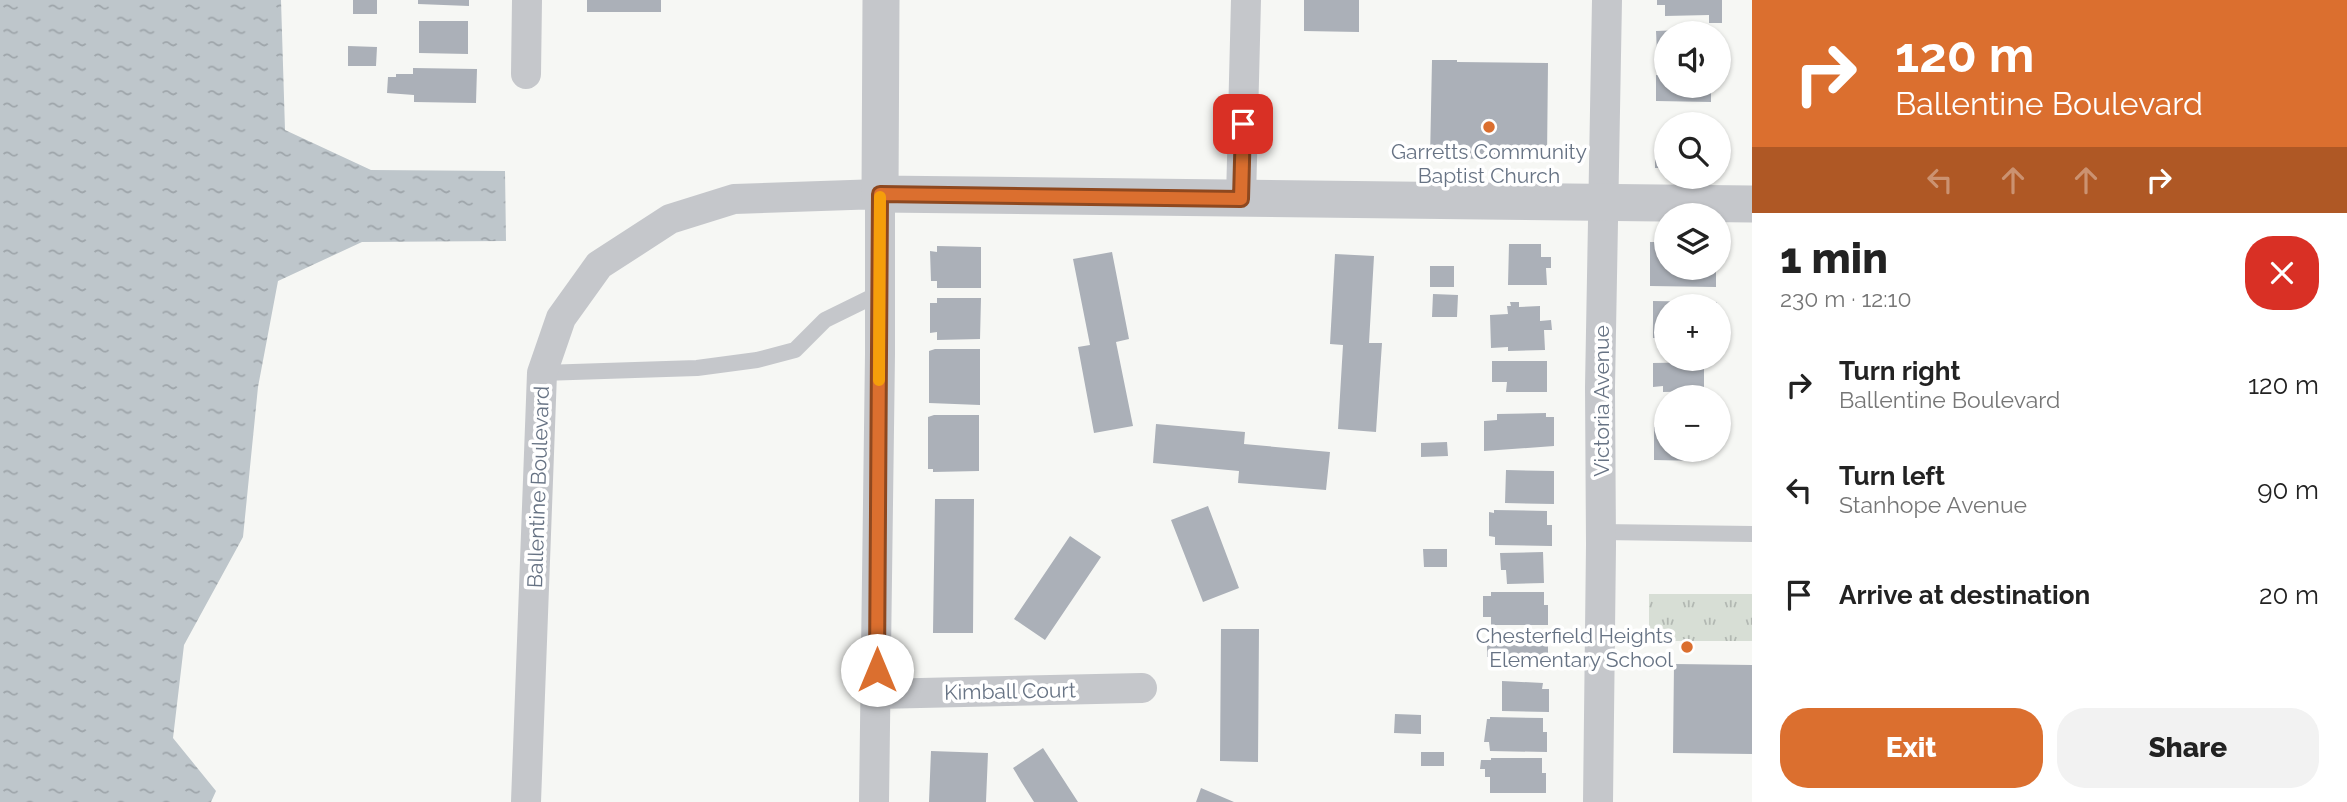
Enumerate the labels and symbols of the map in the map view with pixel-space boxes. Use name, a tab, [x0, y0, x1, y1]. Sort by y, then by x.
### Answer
pin	[1213, 94, 1273, 154]
marker: Garretts Community Baptist Church	[1481, 119, 1497, 135]
place label: Garretts Community Baptist Church	[1391, 139, 1587, 188]
street label: Victoria Avenue	[1589, 325, 1614, 477]
street label: Ballentine Boulevard	[522, 386, 554, 588]
place label: Chesterfield Heights Elementary School	[1476, 623, 1673, 672]
position arrow	[840, 633, 914, 707]
marker: Chesterfield Heights Elementary School	[1679, 639, 1695, 655]
street label: Kimball Court	[944, 677, 1076, 705]

